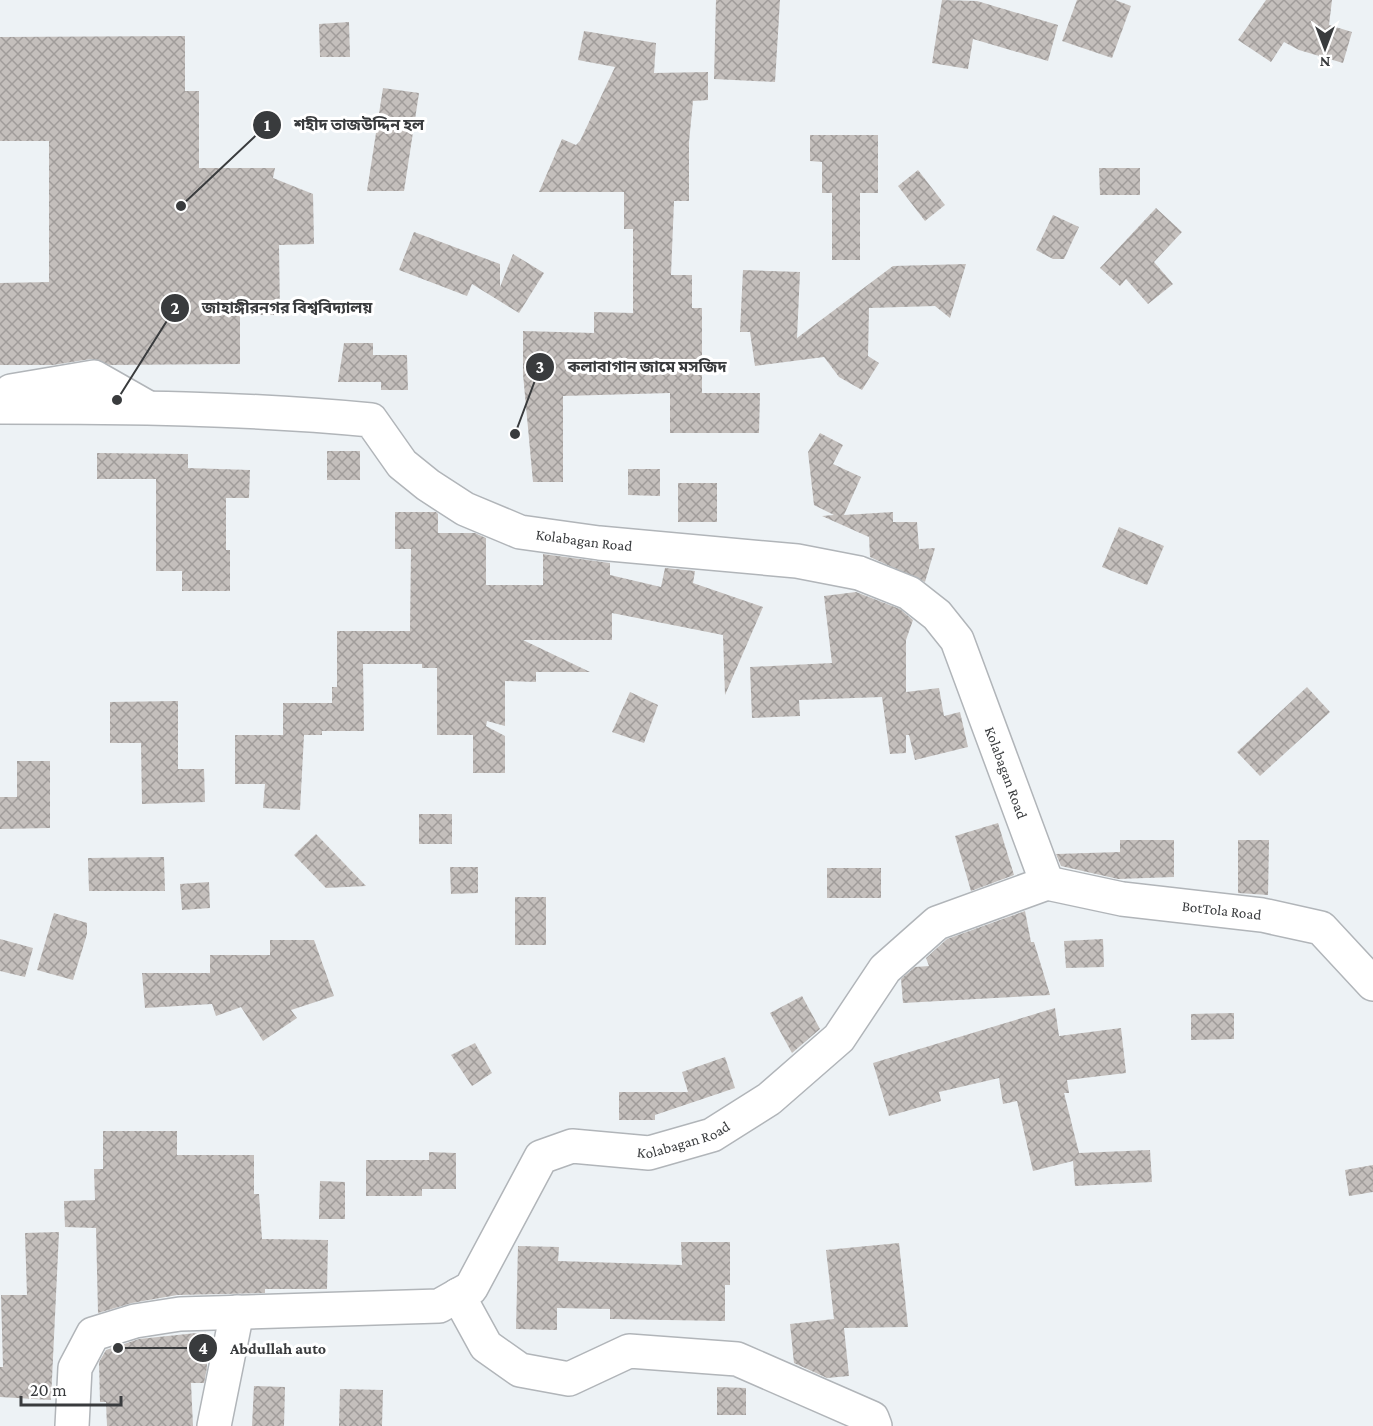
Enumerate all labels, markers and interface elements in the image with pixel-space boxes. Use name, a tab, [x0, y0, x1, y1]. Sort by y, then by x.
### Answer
north arrow	[1295, 18, 1355, 78]
text: N	[1319, 54, 1330, 71]
callout: শহীদ তাজউদ্দিন হল	[252, 108, 436, 142]
text: 1	[264, 115, 271, 135]
text: শহীদ তাজউদ্দিন হল	[293, 116, 425, 133]
callout: জাহাঙ্গীরনগর বিশ্ববিদ্যালয়	[160, 291, 384, 325]
text: 2	[170, 298, 180, 318]
text: জাহাঙ্গীরনগর বিশ্ববিদ্যালয়	[201, 299, 373, 316]
callout: কলাবাগান জামে মসজিদ	[525, 350, 738, 384]
text: 3	[536, 357, 544, 377]
text: কলাবাগান জামে মসজিদ	[566, 358, 727, 375]
street label: Kolabagan Road	[535, 526, 633, 554]
street label: Kolabagan Road	[982, 724, 1030, 821]
street label: BotTola Road	[1181, 898, 1262, 923]
street label: Kolabagan Road	[636, 1118, 733, 1162]
callout: Abdullah auto	[188, 1331, 338, 1365]
text: 4	[198, 1338, 208, 1358]
text: Abdullah auto	[229, 1340, 326, 1357]
scale bar	[21, 1369, 122, 1407]
text: 20 m	[30, 1380, 67, 1400]

